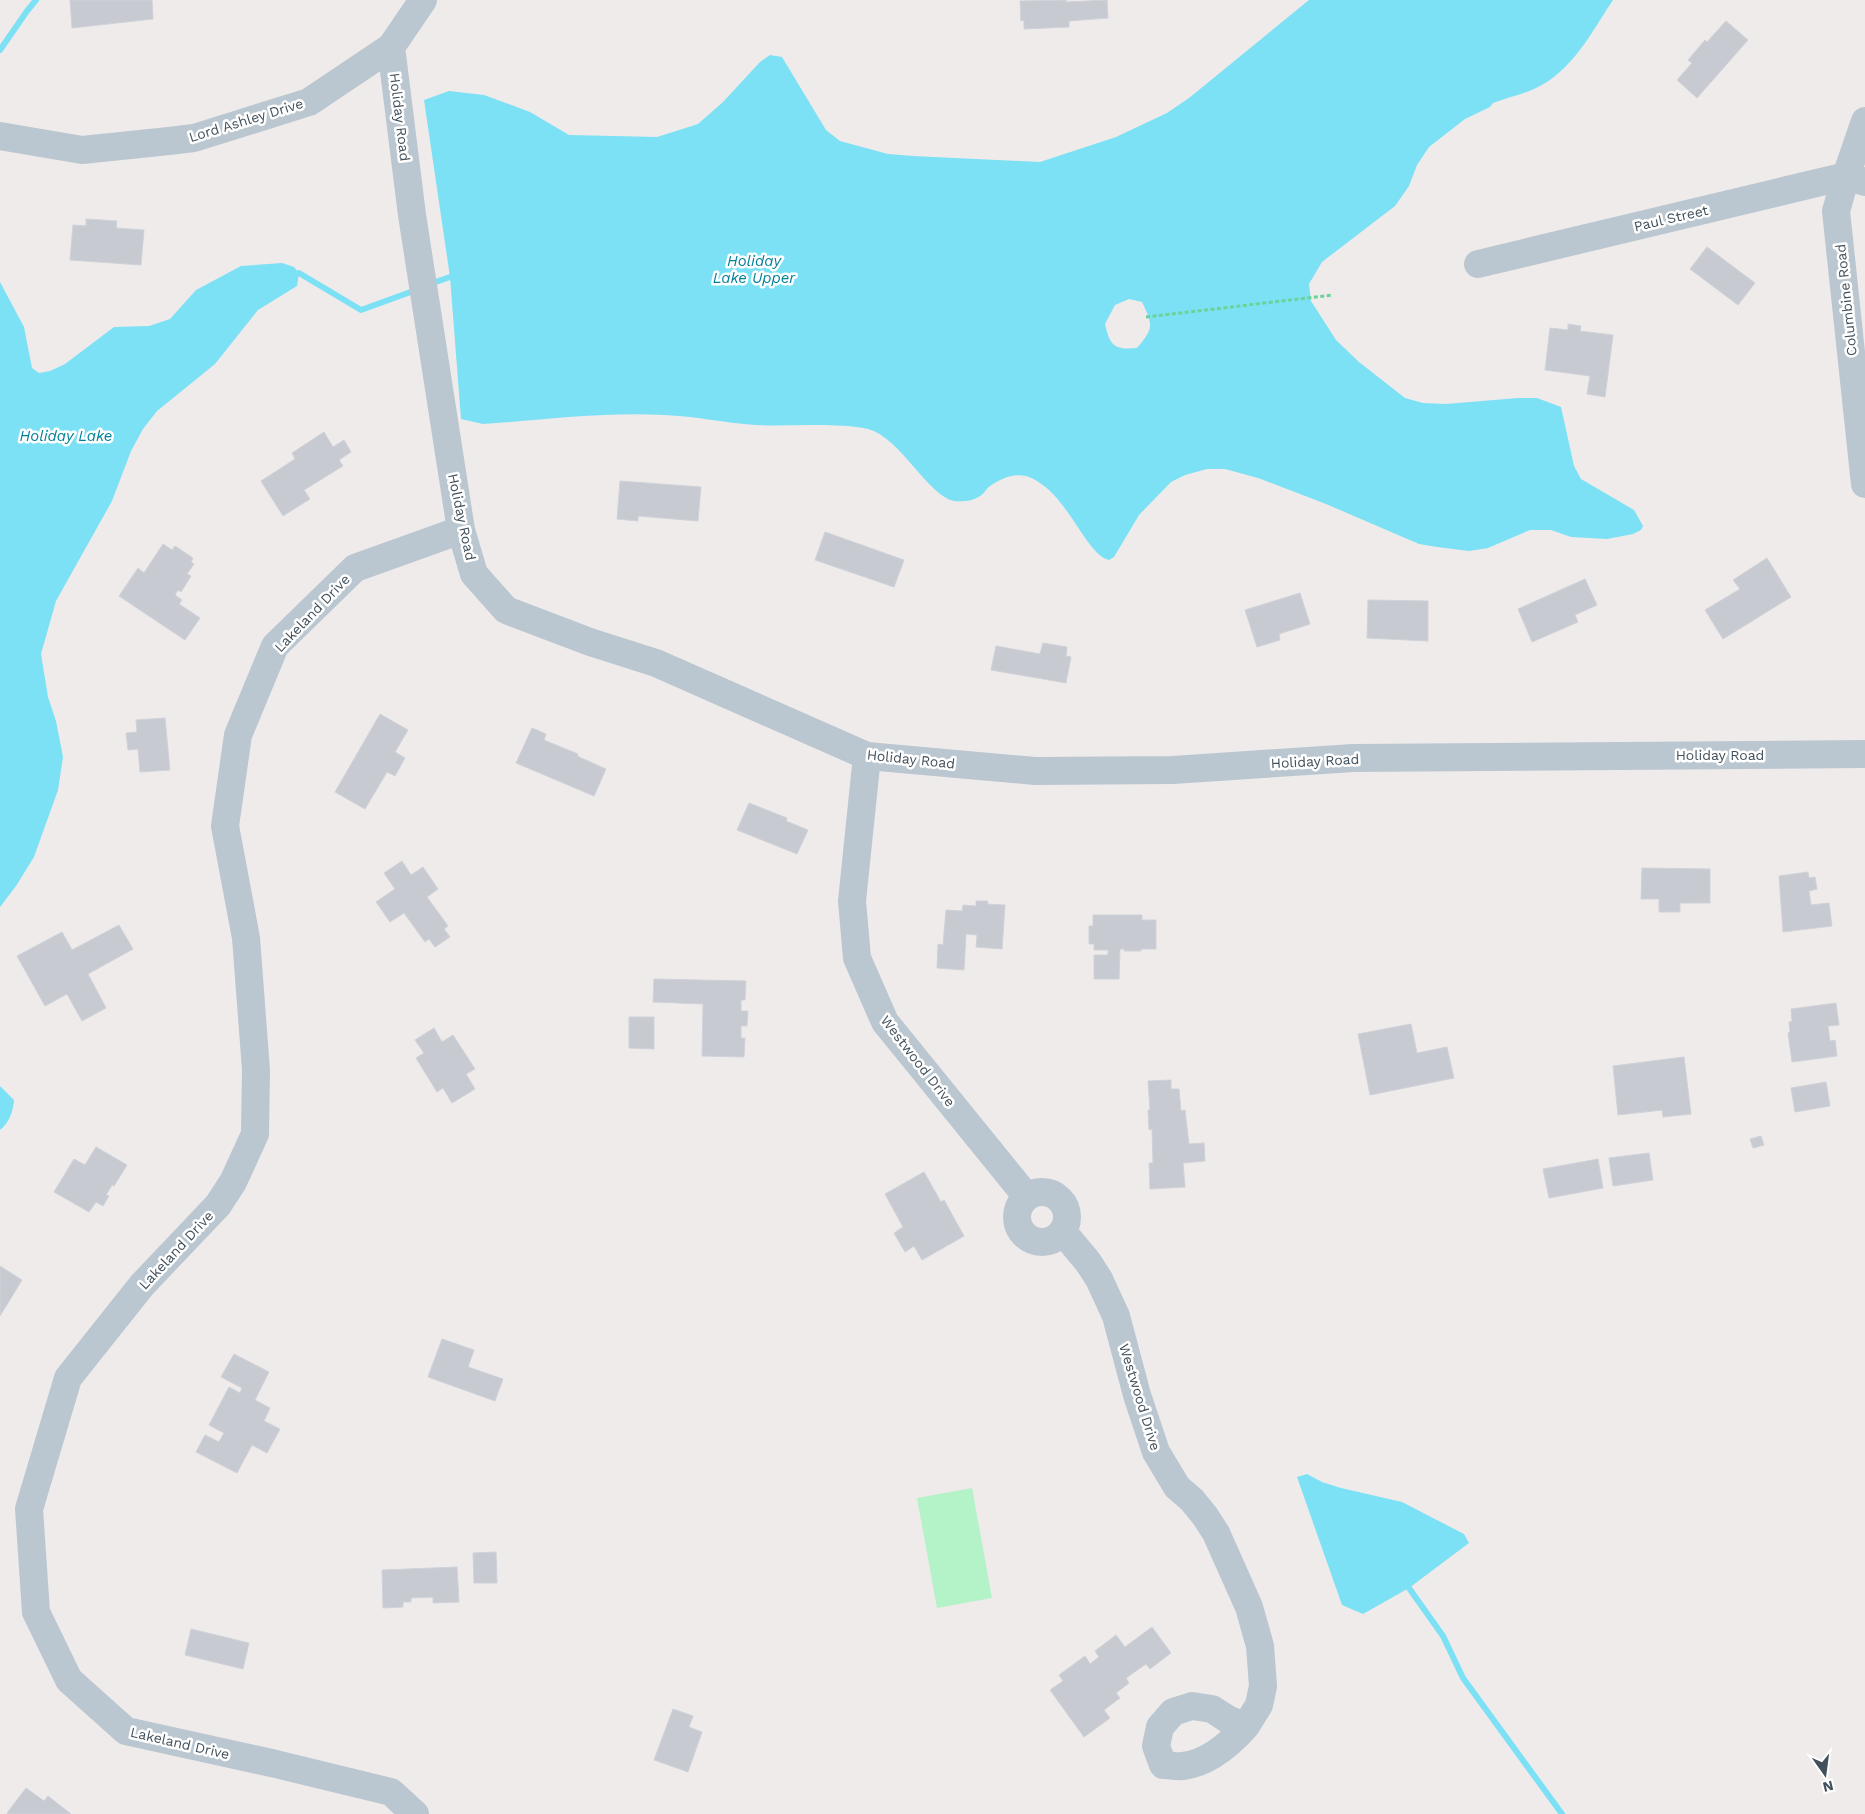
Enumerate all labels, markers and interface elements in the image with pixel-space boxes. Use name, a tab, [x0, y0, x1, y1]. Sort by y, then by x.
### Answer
street label: Holiday Road	[387, 72, 413, 162]
street label: Lord Ashley Drive	[187, 95, 305, 145]
street label: Paul Street	[1632, 202, 1710, 234]
street label: Columbine Road	[1832, 243, 1860, 357]
water label: Holiday Lake Upper	[713, 252, 796, 287]
water label: Holiday Lake	[20, 427, 112, 445]
street label: Holiday Road	[445, 472, 479, 562]
street label: Lakeland Drive	[271, 571, 353, 655]
street label: Holiday Road	[866, 746, 956, 772]
street label: Holiday Road	[1676, 747, 1764, 763]
street label: Holiday Road	[1270, 751, 1360, 771]
street label: Westwood Drive	[878, 1012, 958, 1110]
street label: Lakeland Drive	[136, 1207, 216, 1293]
street label: Westwood Drive	[1116, 1342, 1164, 1452]
street label: Lakeland Drive	[129, 1724, 231, 1762]
north arrow	[1800, 1749, 1850, 1799]
text: N	[1821, 1778, 1835, 1796]

